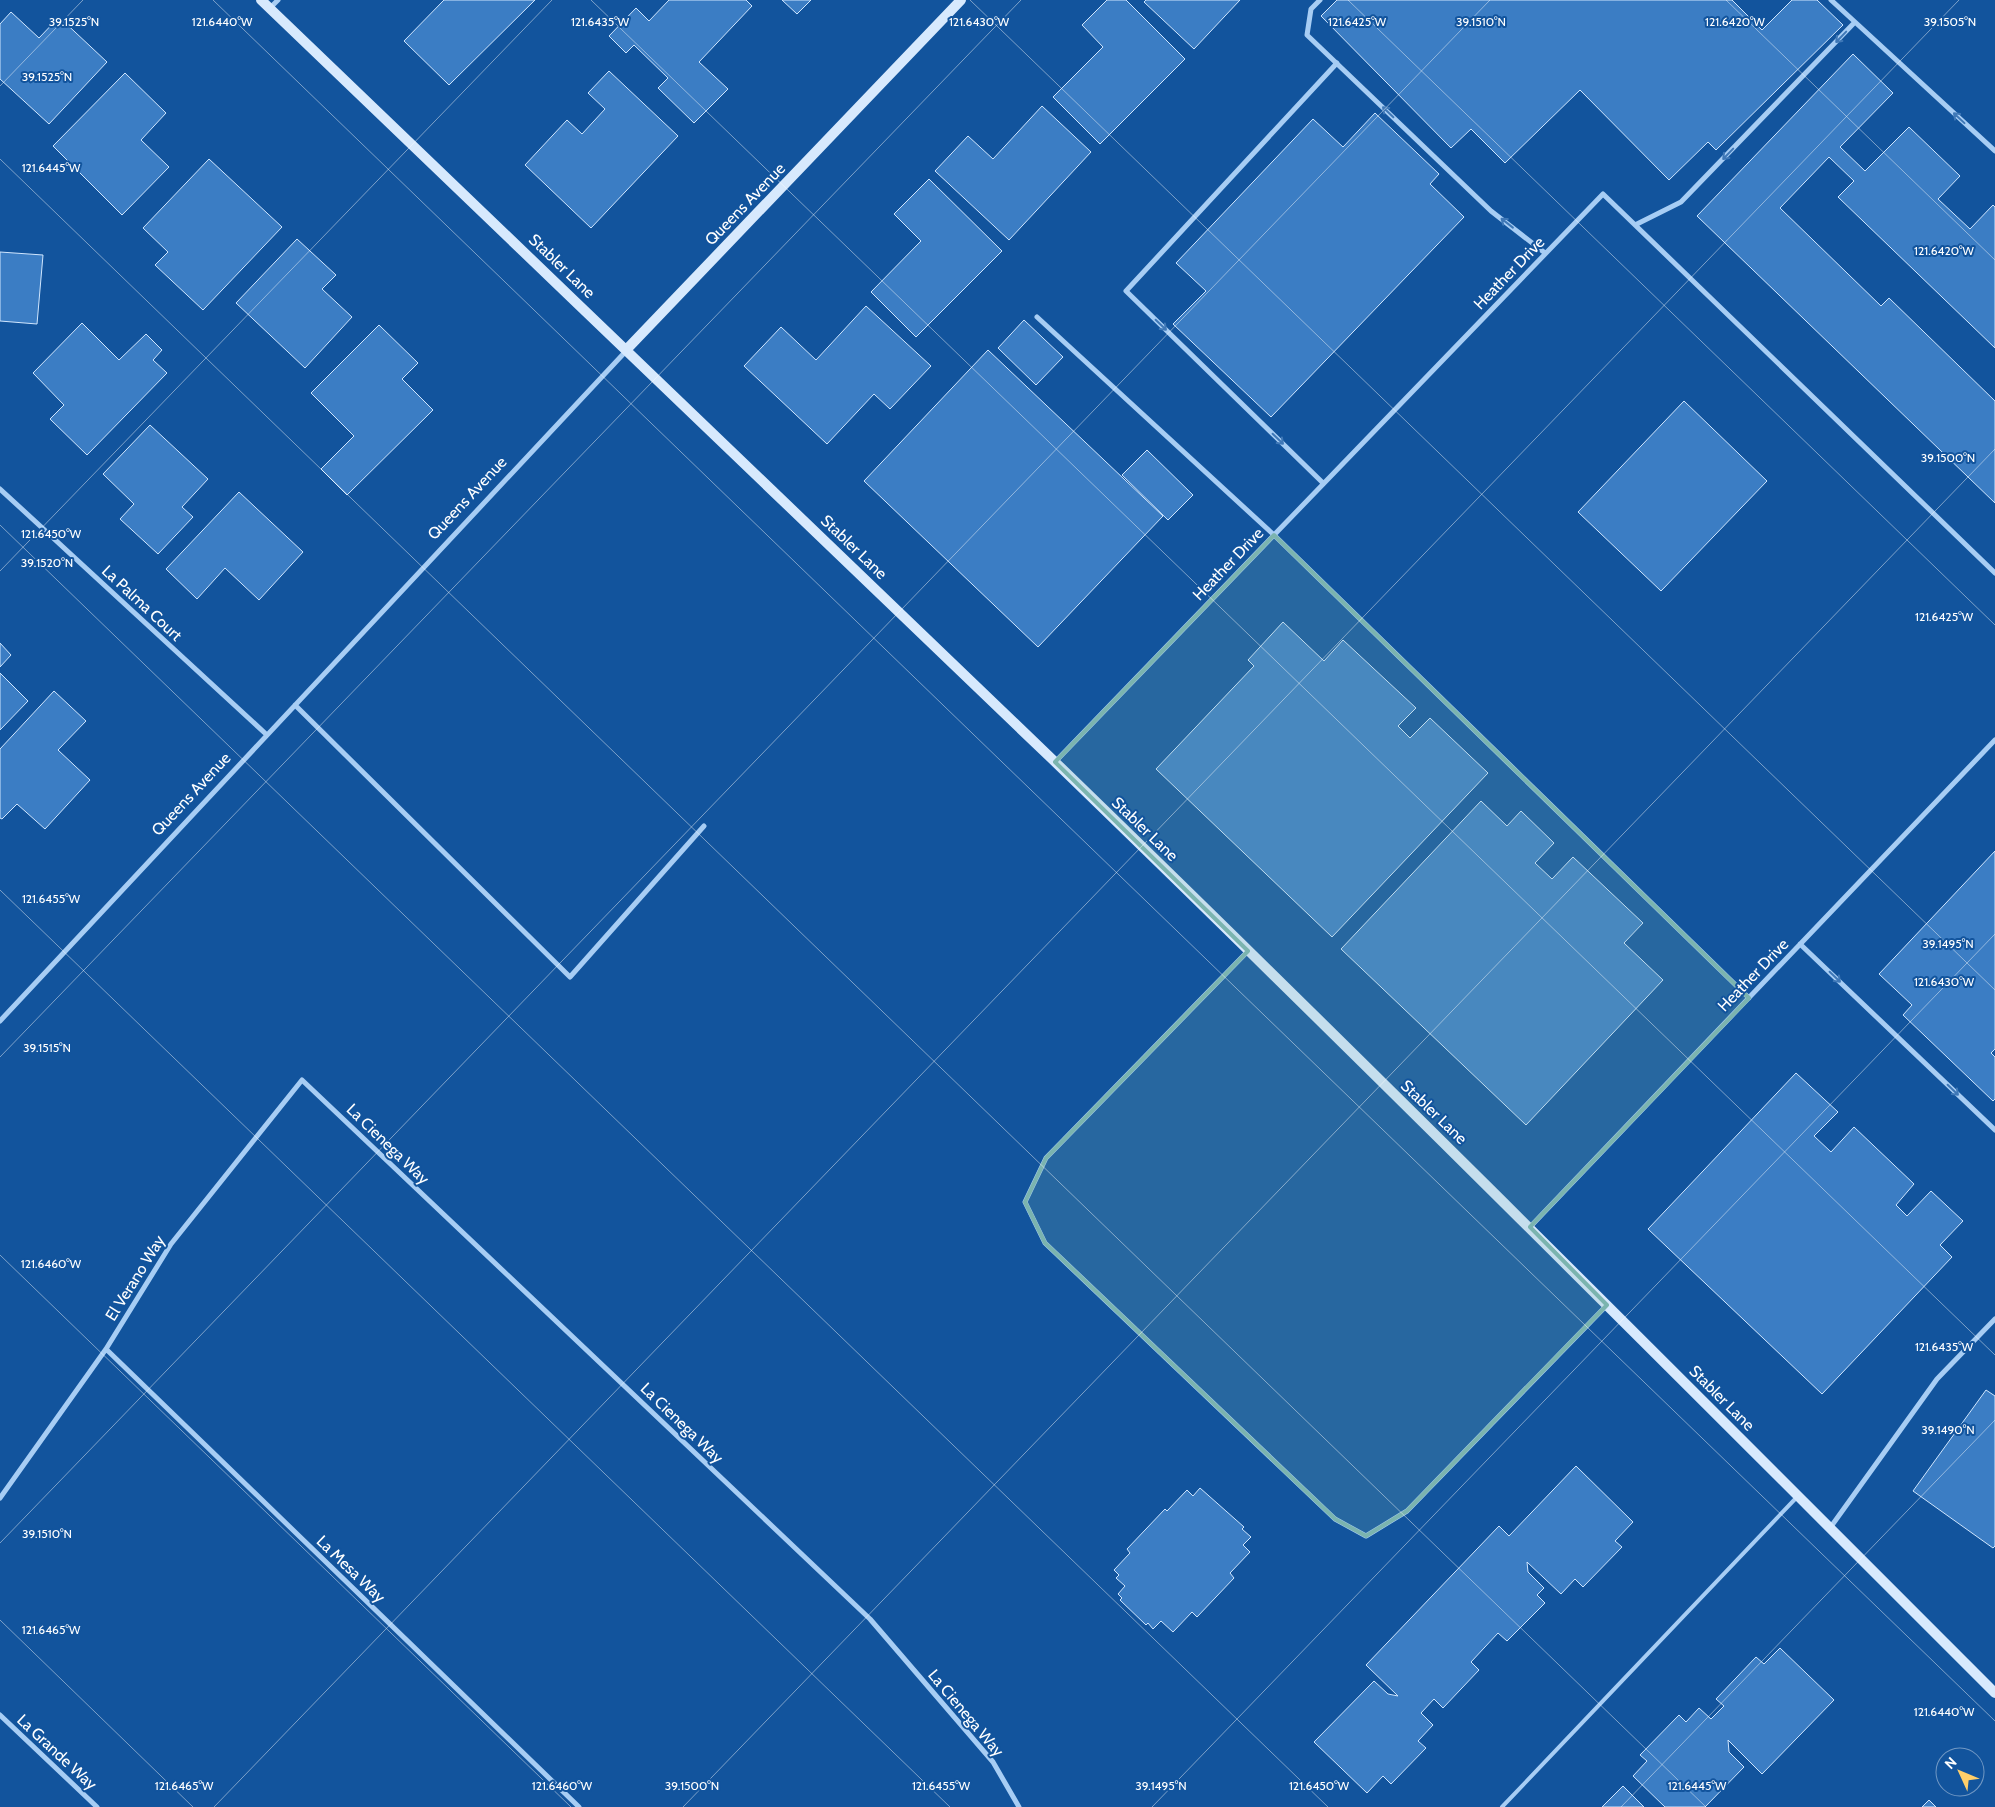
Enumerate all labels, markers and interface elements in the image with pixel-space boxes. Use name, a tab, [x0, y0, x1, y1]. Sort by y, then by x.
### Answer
text: 39.1525°N	[49, 14, 99, 29]
text: 121.6440°W	[192, 14, 253, 29]
text: 121.6435°W	[571, 14, 630, 29]
text: 121.6430°W	[949, 14, 1010, 29]
text: 121.6425°W	[1328, 14, 1387, 29]
text: 39.1510°N	[1456, 14, 1506, 29]
text: 121.6420°W	[1705, 14, 1766, 29]
text: 39.1505°N	[1924, 14, 1976, 29]
one-way arrow	[1835, 31, 1847, 43]
text: 39.1525°N	[22, 69, 72, 84]
one-way arrow	[1382, 106, 1395, 118]
one-way arrow	[1953, 112, 1966, 124]
one-way arrow	[1722, 147, 1734, 159]
street label: Queens Avenue	[701, 159, 789, 249]
text: 121.6445°W	[22, 160, 81, 175]
one-way arrow	[1501, 218, 1514, 229]
street label: Stabler Lane	[525, 230, 599, 302]
street label: Heather Drive	[1470, 233, 1548, 313]
text: 121.6420°W	[1914, 243, 1975, 258]
one-way arrow	[1155, 319, 1168, 331]
one-way arrow	[1271, 432, 1283, 444]
text: 39.1500°N	[1921, 450, 1975, 465]
street label: Queens Avenue	[424, 452, 510, 544]
street label: Stabler Lane	[817, 511, 891, 583]
street label: Heather Drive	[1189, 524, 1267, 604]
text: 121.6450°W	[21, 526, 82, 541]
text: 39.1520°N	[21, 555, 73, 570]
street label: La Palma Court	[98, 561, 186, 645]
text: 121.6425°W	[1915, 609, 1974, 624]
street label: Queens Avenue	[148, 748, 234, 840]
street label: Stabler Lane	[1108, 793, 1182, 865]
text: 121.6455°W	[22, 891, 81, 906]
street label: Heather Drive	[1714, 935, 1792, 1015]
text: 39.1495°N	[1922, 936, 1974, 951]
one-way arrow	[1829, 971, 1842, 983]
text: 121.6430°W	[1914, 974, 1975, 989]
text: 39.1515°N	[23, 1040, 71, 1055]
street label: Stabler Lane	[1397, 1076, 1471, 1148]
one-way arrow	[1947, 1084, 1959, 1096]
street label: La Cienega Way	[343, 1100, 433, 1188]
street label: El Verano Way	[101, 1232, 169, 1324]
text: 121.6460°W	[21, 1256, 82, 1271]
text: 121.6435°W	[1915, 1339, 1974, 1354]
street label: Stabler Lane	[1685, 1361, 1759, 1435]
street label: La Cienega Way	[637, 1379, 727, 1467]
text: 39.1490°N	[1921, 1422, 1975, 1437]
text: 39.1510°N	[22, 1526, 72, 1541]
street label: La Mesa Way	[313, 1532, 389, 1606]
text: 121.6465°W	[22, 1622, 81, 1637]
street label: La Cienega Way	[924, 1666, 1008, 1760]
text: 121.6440°W	[1914, 1704, 1975, 1719]
street label: La Grande Way	[13, 1710, 101, 1794]
north arrow	[1935, 1747, 1985, 1797]
text: N	[1941, 1753, 1961, 1773]
text: 121.6465°W	[155, 1778, 214, 1793]
text: 121.6460°W	[532, 1778, 593, 1793]
text: 39.1500°N	[665, 1778, 719, 1793]
text: 121.6455°W	[912, 1778, 971, 1793]
text: 39.1495°N	[1135, 1778, 1187, 1793]
text: 121.6450°W	[1289, 1778, 1350, 1793]
text: 121.6445°W	[1668, 1778, 1727, 1793]

